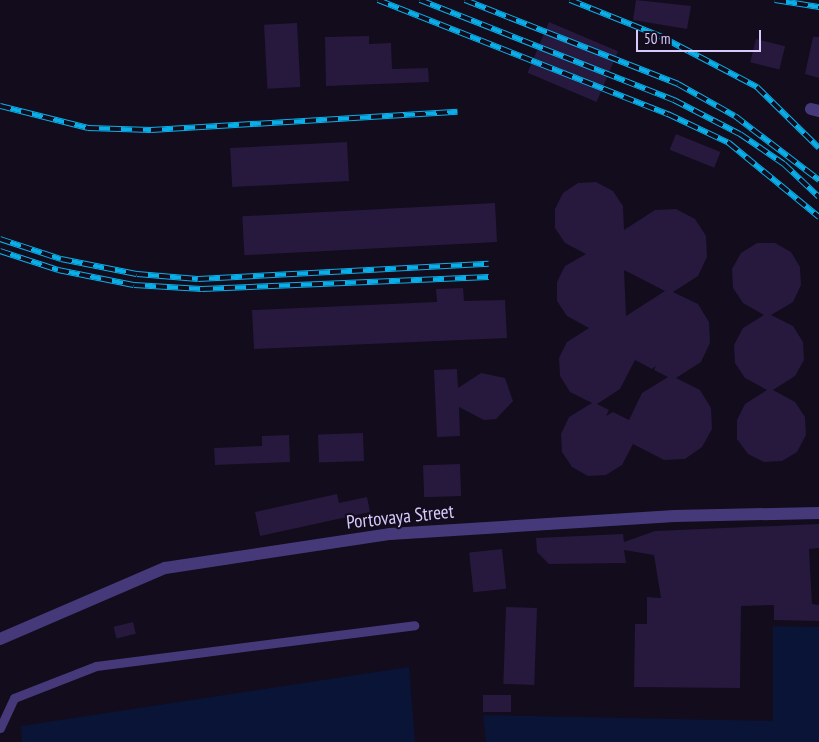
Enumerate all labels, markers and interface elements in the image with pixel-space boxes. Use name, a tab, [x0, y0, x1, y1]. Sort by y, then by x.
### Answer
scale bar	[639, 20, 764, 52]
text: 50 m	[644, 29, 670, 48]
street label: Portovaya Street	[345, 500, 455, 534]

